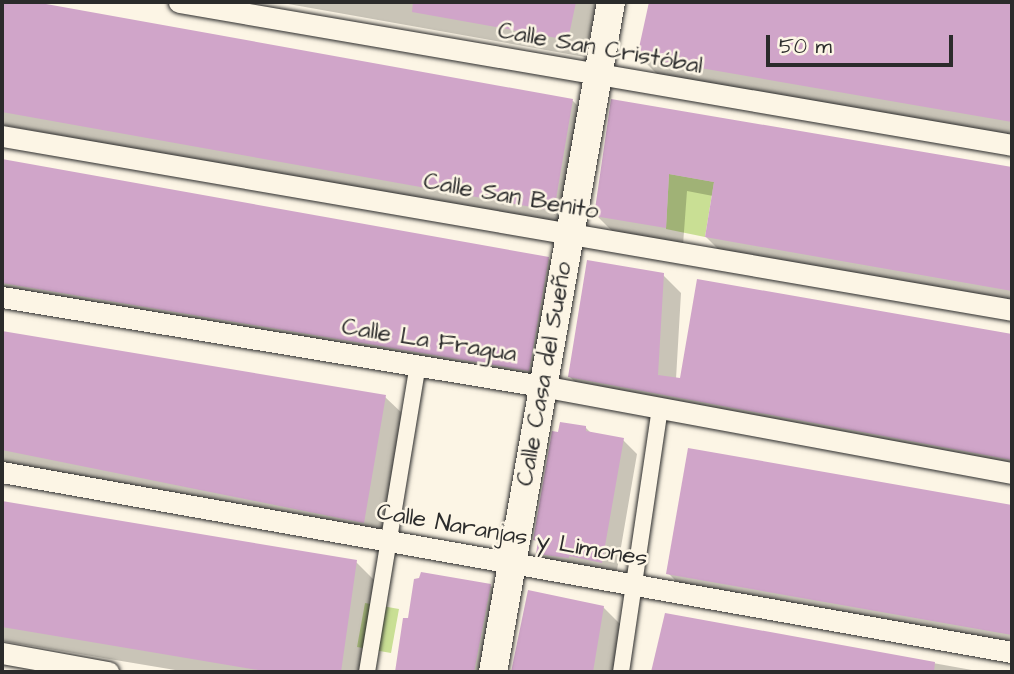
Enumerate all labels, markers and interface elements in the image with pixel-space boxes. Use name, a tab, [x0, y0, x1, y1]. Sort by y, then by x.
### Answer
street label: Calle San Cristóbal	[495, 17, 705, 81]
scale bar	[769, 21, 956, 65]
text: 50 m	[779, 32, 832, 61]
street label: Calle San Benito	[421, 167, 601, 227]
street label: Calle Casa del Sueño	[511, 260, 579, 488]
street label: Calle La Fragua	[340, 313, 518, 369]
street label: Calle Naranjas y Limones	[374, 498, 650, 574]

